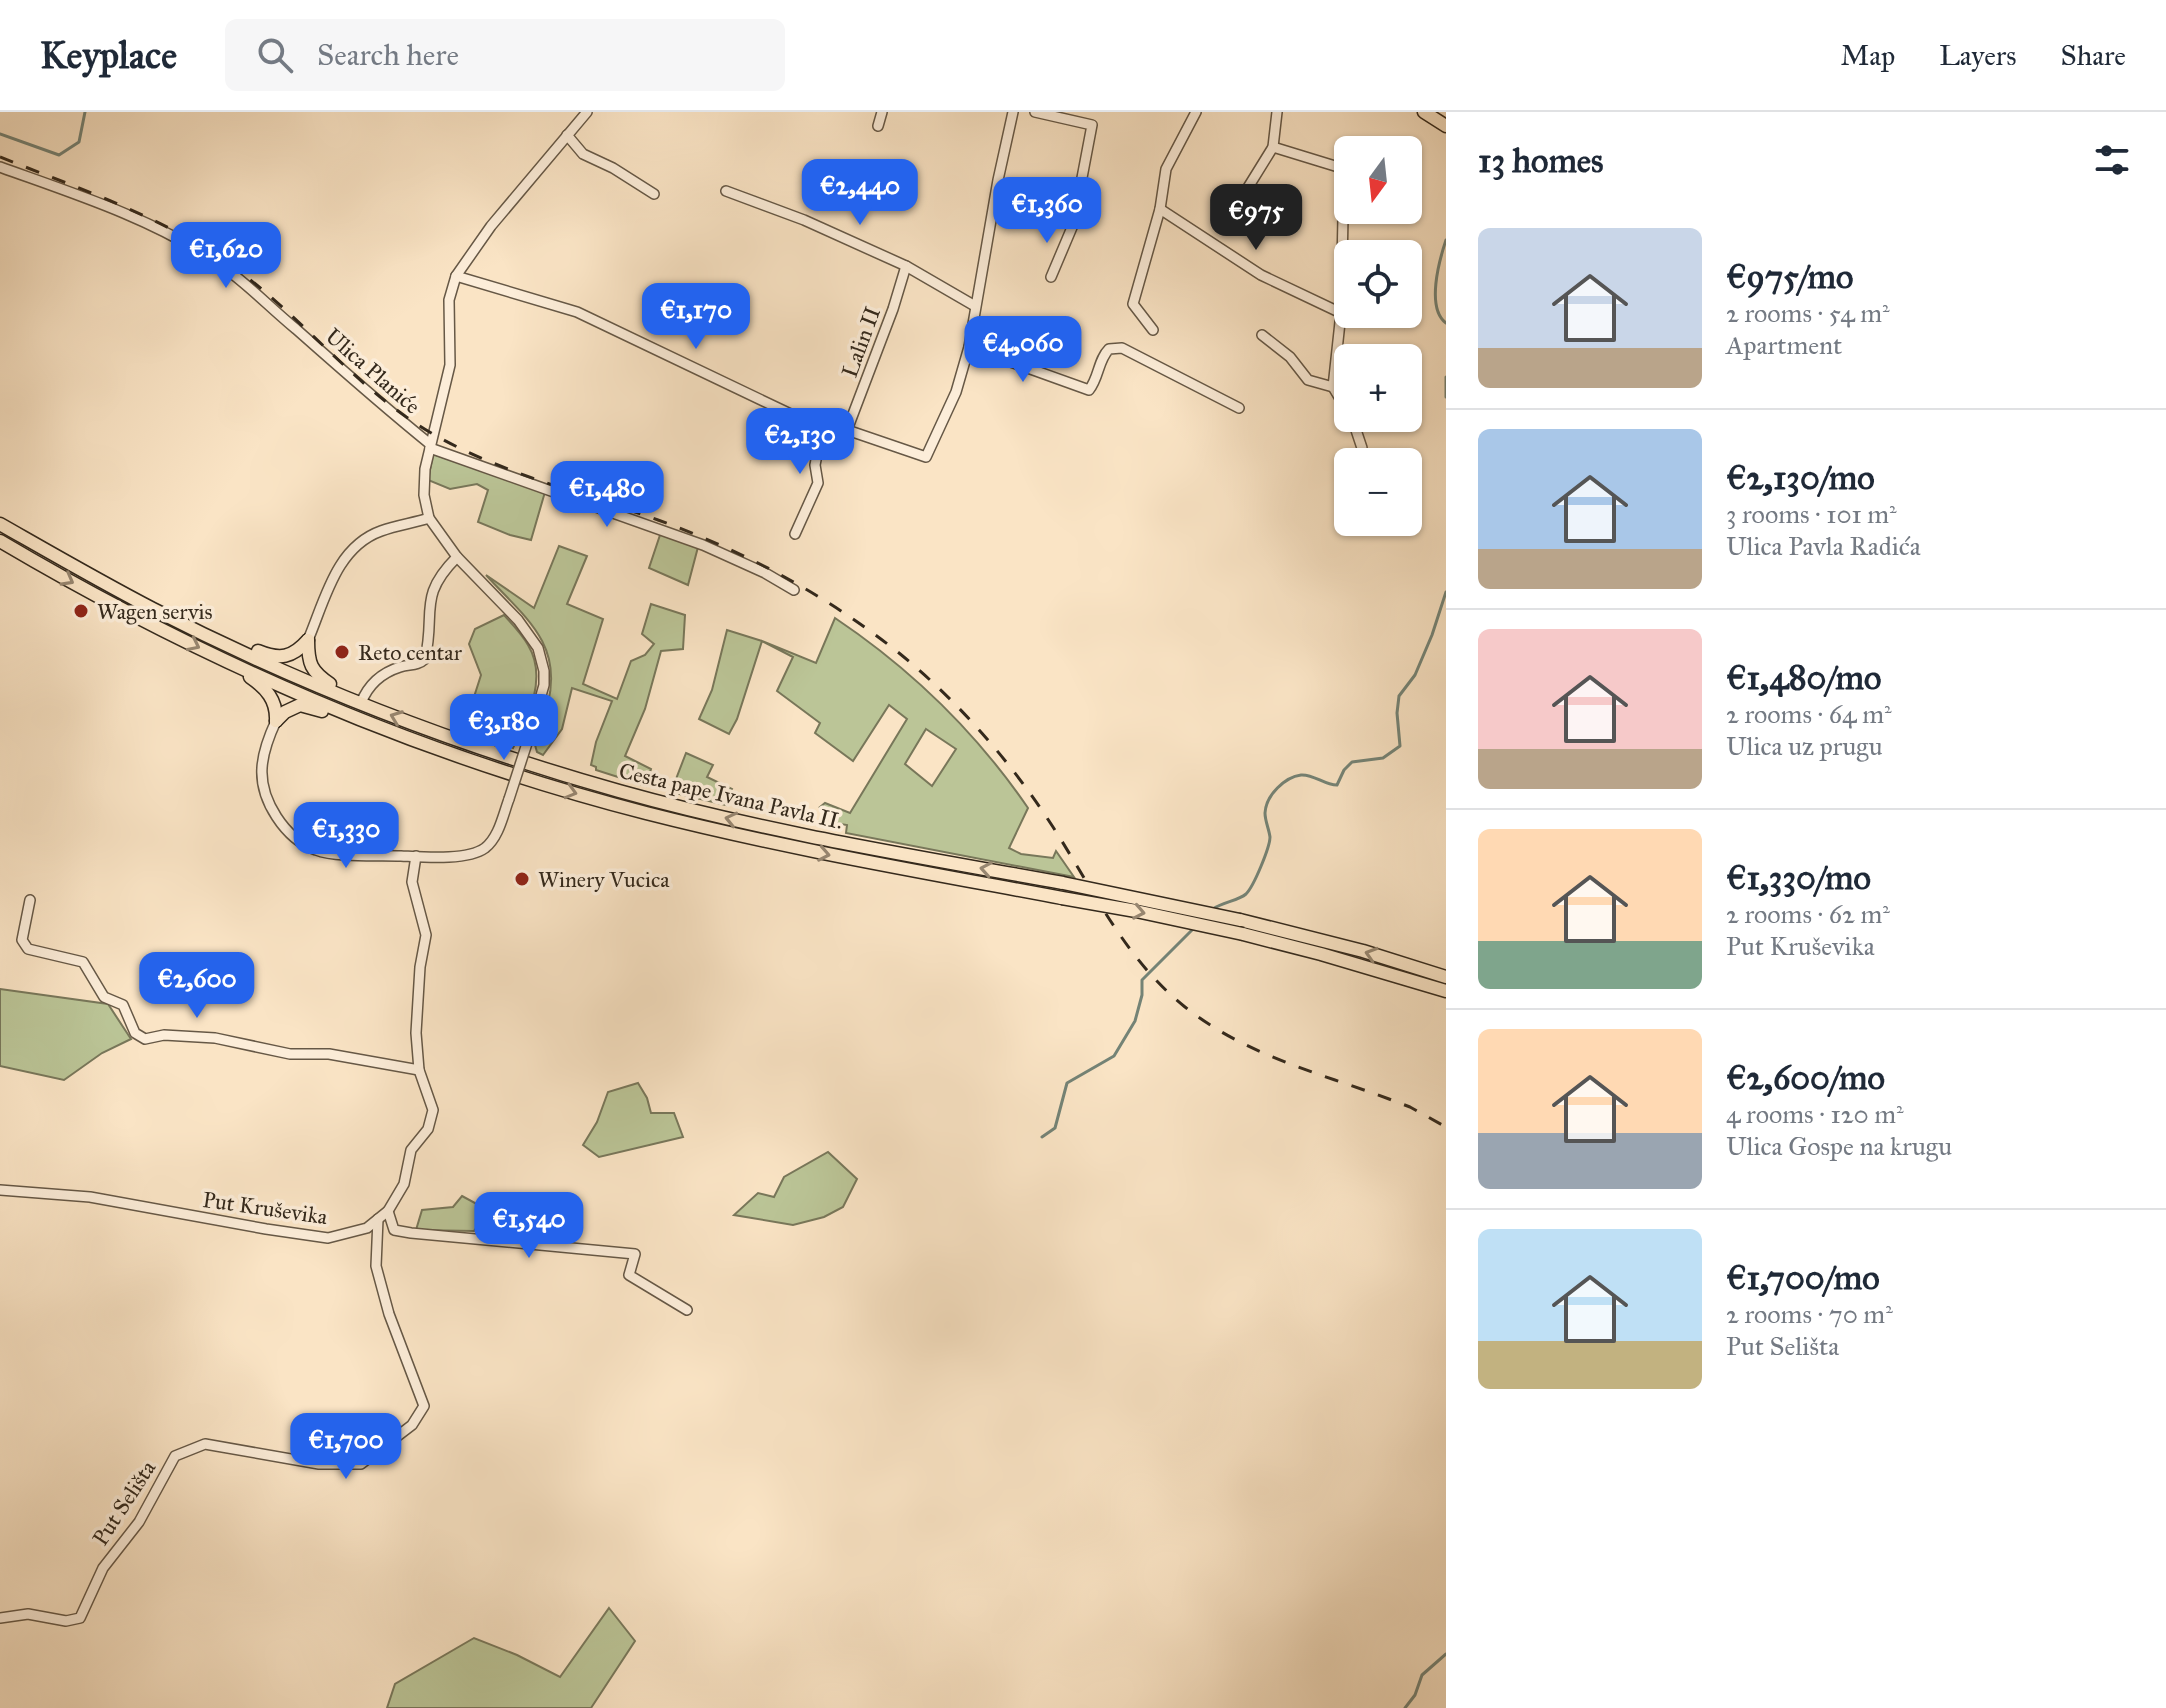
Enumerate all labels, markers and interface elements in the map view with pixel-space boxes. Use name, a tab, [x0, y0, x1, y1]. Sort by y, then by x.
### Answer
search box	[225, 19, 785, 91]
text: Keyplace	[40, 32, 177, 78]
icon: search	[253, 33, 297, 77]
text: Search here	[317, 37, 459, 73]
text: Map	[1840, 38, 1895, 73]
text: Layers	[1939, 38, 2017, 73]
text: Share	[2061, 38, 2126, 73]
north arrow	[1334, 136, 1422, 224]
map controls	[1334, 136, 1422, 536]
icon: filters	[2090, 138, 2134, 182]
text: 13 homes	[1478, 140, 1603, 181]
pin: €2,440	[795, 159, 925, 227]
text: €2,440	[820, 169, 900, 201]
pin: €1,360	[982, 177, 1112, 245]
pin: €975	[1209, 184, 1303, 252]
text: €1,360	[1011, 187, 1083, 219]
text: €975	[1228, 194, 1284, 226]
pin: €1,620	[161, 222, 291, 290]
text: €1,620	[189, 232, 263, 264]
button: locate	[1334, 240, 1422, 328]
text: €975/mo	[1726, 256, 1853, 297]
icon: home	[1542, 260, 1638, 356]
pin: €1,170	[631, 283, 761, 351]
text: €1,170	[660, 293, 732, 325]
text: 2 rooms · 54 m²	[1726, 297, 1890, 329]
street label: Lalin II	[836, 303, 886, 381]
pin: €4,060	[958, 316, 1088, 384]
street label: Ulica Planiće	[320, 323, 426, 419]
text: €4,060	[982, 326, 1064, 358]
text: Apartment	[1726, 329, 1842, 361]
button: +	[1334, 344, 1422, 432]
pin: €2,130	[735, 408, 865, 476]
text: €2,130	[764, 418, 836, 450]
button: −	[1334, 448, 1422, 536]
text: €2,130/mo	[1726, 457, 1875, 498]
pin: €1,480	[542, 461, 672, 529]
icon: home	[1542, 461, 1638, 557]
text: €1,480	[569, 471, 645, 503]
text: 3 rooms · 101 m²	[1726, 498, 1897, 530]
text: Ulica Pavla Radića	[1726, 530, 1921, 562]
one-way arrow	[59, 570, 74, 585]
place label: Wagen servis	[97, 598, 213, 625]
marker: Wagen servis	[72, 602, 90, 620]
one-way arrow	[186, 635, 200, 651]
place label: Reto centar	[358, 639, 463, 666]
marker: Reto centar	[333, 643, 351, 661]
text: €1,480/mo	[1726, 657, 1881, 698]
icon: home	[1542, 661, 1638, 757]
pin: €3,180	[439, 694, 569, 762]
text: 2 rooms · 64 m²	[1726, 698, 1892, 730]
text: €3,180	[468, 704, 540, 736]
one-way arrow	[390, 710, 404, 727]
text: Ulica uz prugu	[1726, 730, 1883, 762]
street label: Cesta pape Ivana Pavla II.	[616, 757, 846, 835]
one-way arrow	[564, 782, 578, 799]
pin: €1,330	[281, 802, 411, 870]
one-way arrow	[724, 811, 738, 828]
text: €1,330	[312, 812, 380, 844]
one-way arrow	[817, 844, 831, 861]
text: €1,330/mo	[1726, 857, 1871, 898]
icon: home	[1542, 861, 1638, 957]
one-way arrow	[979, 862, 993, 879]
place label: Winery Vucica	[538, 866, 670, 893]
marker: Winery Vucica	[513, 870, 531, 888]
text: 2 rooms · 62 m²	[1726, 898, 1890, 930]
one-way arrow	[1132, 902, 1145, 919]
text: Put Kruševika	[1726, 930, 1875, 962]
one-way arrow	[1365, 947, 1379, 963]
pin: €2,600	[132, 952, 262, 1020]
text: €2,600	[157, 962, 237, 994]
text: €2,600/mo	[1726, 1057, 1885, 1098]
icon: home	[1542, 1061, 1638, 1157]
text: 4 rooms · 120 m²	[1726, 1098, 1904, 1130]
text: Ulica Gospe na krugu	[1726, 1130, 1952, 1162]
street label: Put Kruševika	[201, 1186, 330, 1230]
pin: €1,540	[464, 1192, 594, 1260]
text: €1,540	[492, 1202, 566, 1234]
text: €1,700/mo	[1726, 1257, 1880, 1298]
icon: home	[1542, 1261, 1638, 1357]
text: 2 rooms · 70 m²	[1726, 1298, 1893, 1330]
text: Put Selišta	[1726, 1330, 1839, 1362]
pin: €1,700	[281, 1413, 411, 1481]
text: €1,700	[308, 1423, 384, 1455]
street label: Put Selišta	[87, 1455, 162, 1551]

